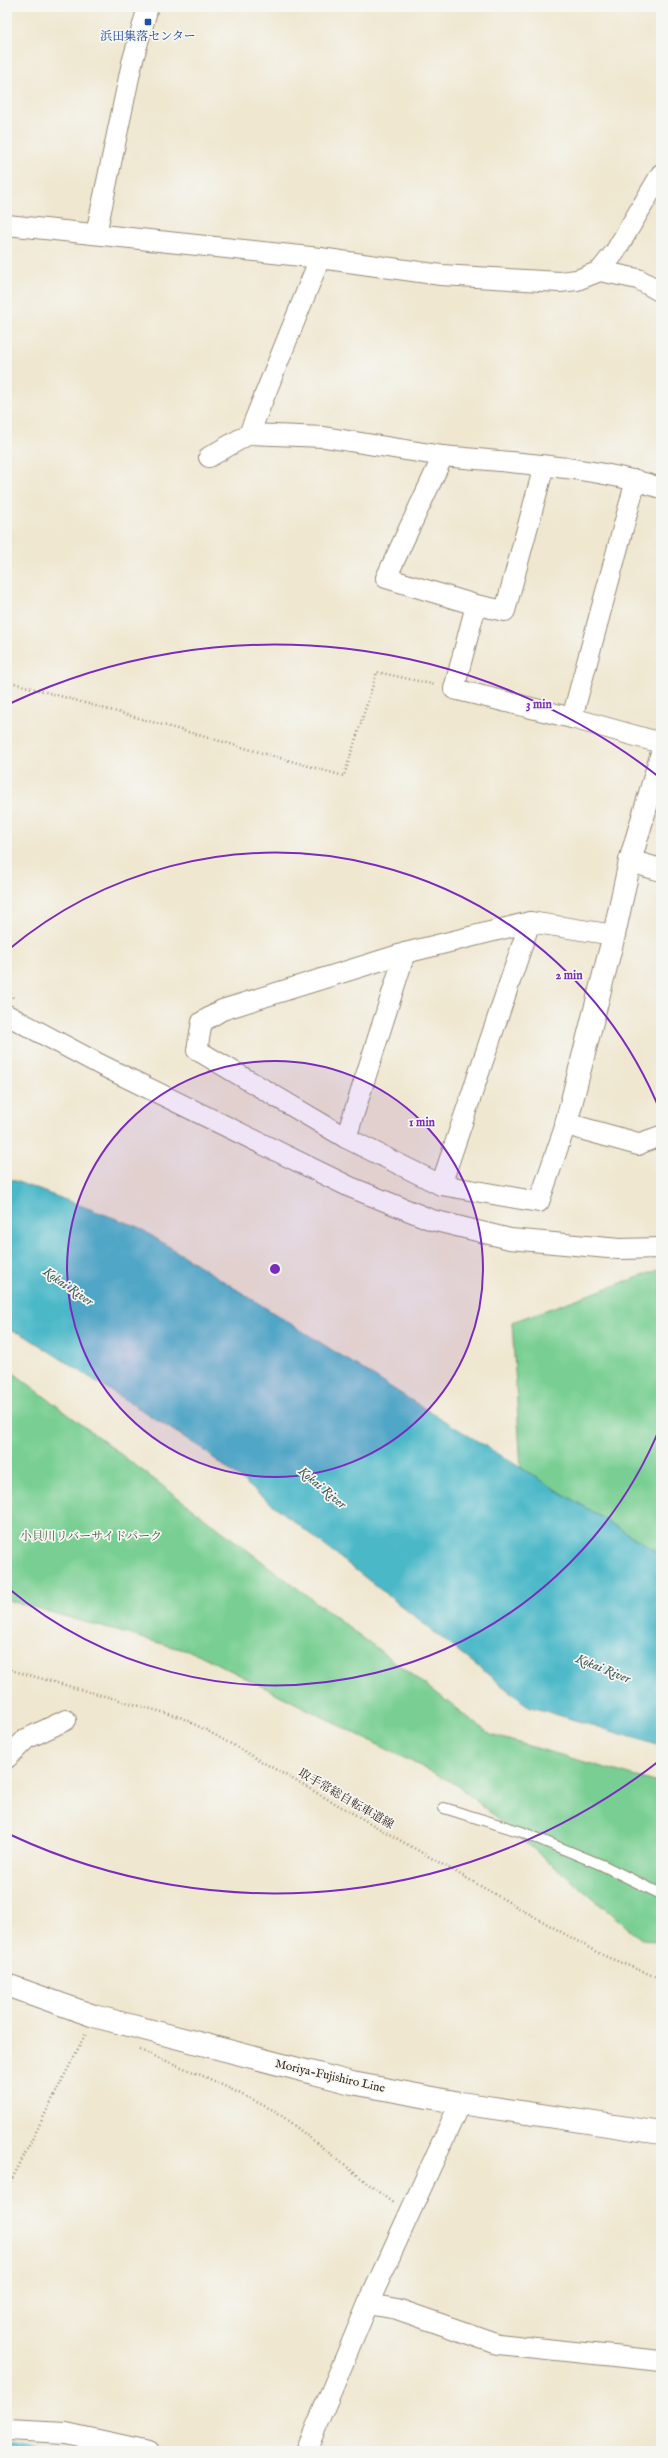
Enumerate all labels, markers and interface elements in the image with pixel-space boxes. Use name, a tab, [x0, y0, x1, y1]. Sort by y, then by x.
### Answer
marker: 浜田集落センター	[143, 17, 153, 27]
place label: 浜田集落センター	[100, 29, 196, 44]
text: 3 min	[526, 697, 553, 712]
text: 2 min	[555, 968, 583, 983]
text: 1 min	[409, 1115, 436, 1130]
centre of rings	[268, 1262, 282, 1276]
water label: Kokai River	[39, 1263, 97, 1311]
water label: Kokai River	[294, 1462, 350, 1513]
park label: 小貝川リバーサイドパーク	[20, 1529, 162, 1544]
water label: Kokai River	[572, 1650, 633, 1688]
street label: 取手常総自転車道線	[295, 1766, 397, 1832]
street label: Moriya-Fujishiro Line	[273, 2056, 387, 2096]

